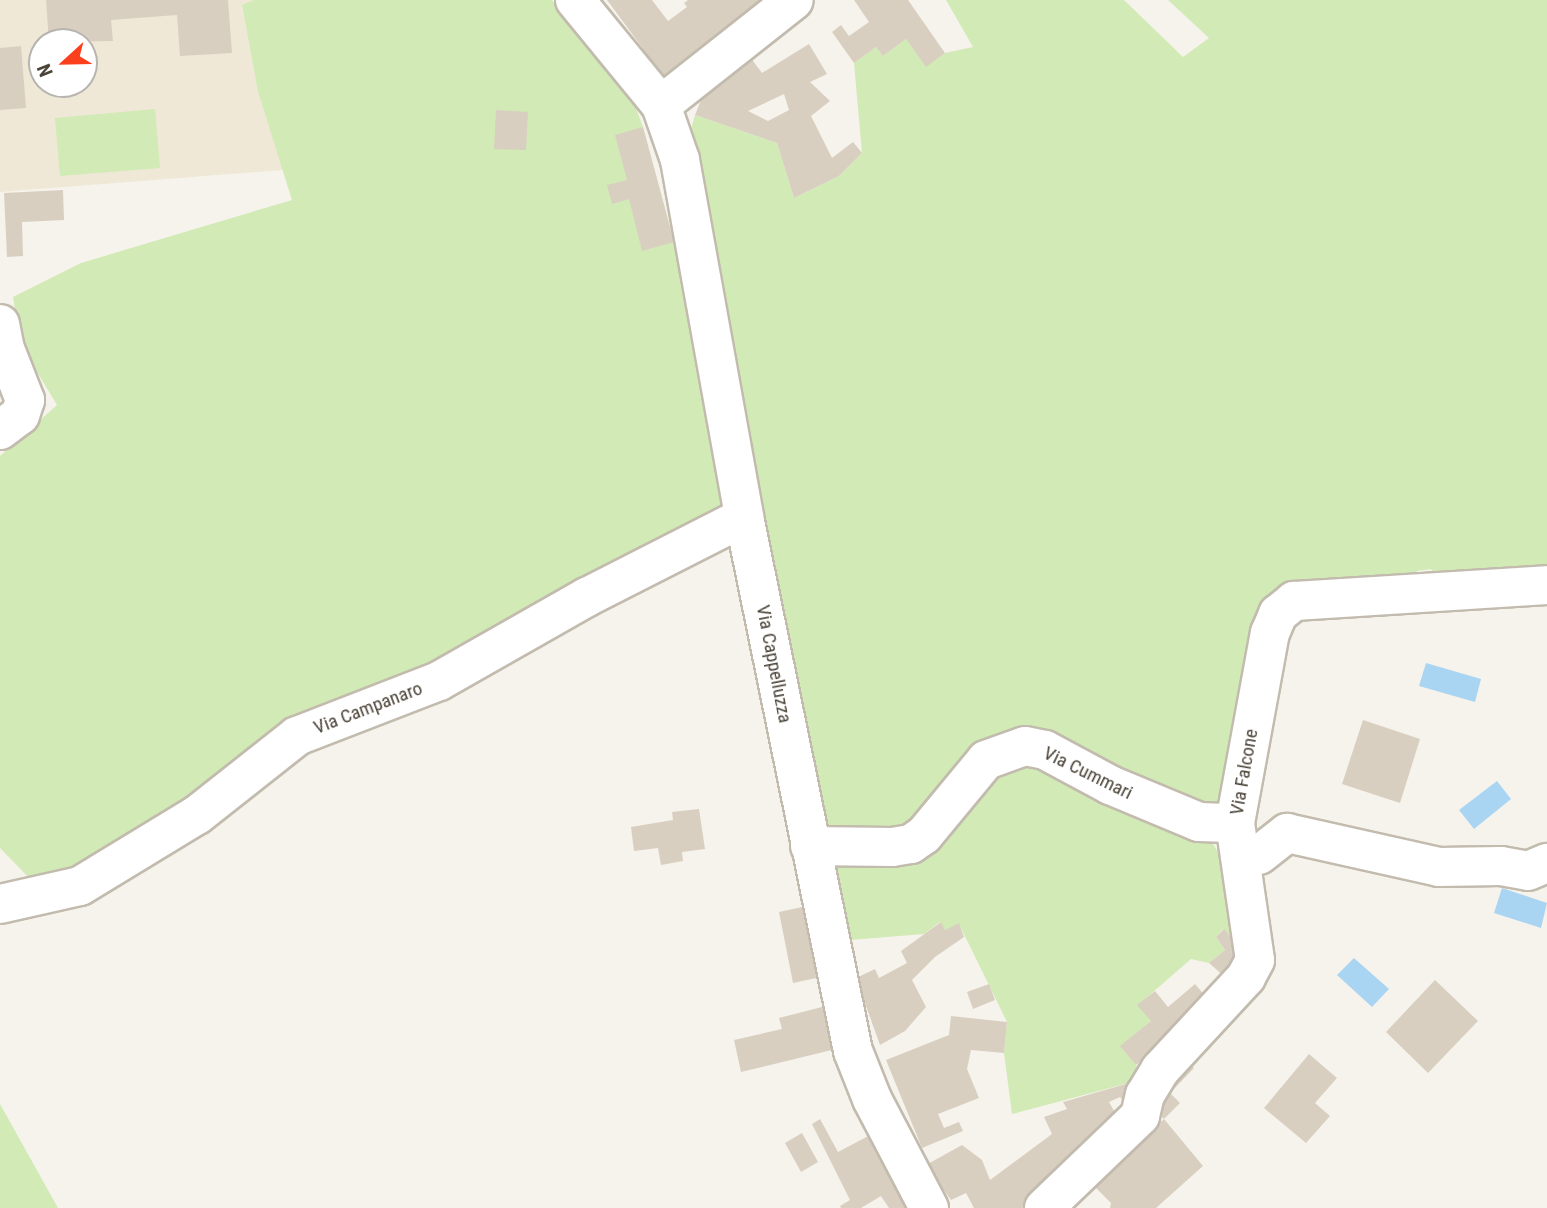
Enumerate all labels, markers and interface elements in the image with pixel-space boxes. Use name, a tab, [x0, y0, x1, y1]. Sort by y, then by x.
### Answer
north arrow	[28, 28, 98, 98]
text: N	[32, 61, 58, 80]
street label: Via Cappelluzza	[751, 603, 797, 725]
street label: Via Campanaro	[310, 677, 426, 739]
street label: Via Falcone	[1225, 727, 1263, 817]
street label: Via Cummari	[1040, 742, 1136, 804]

